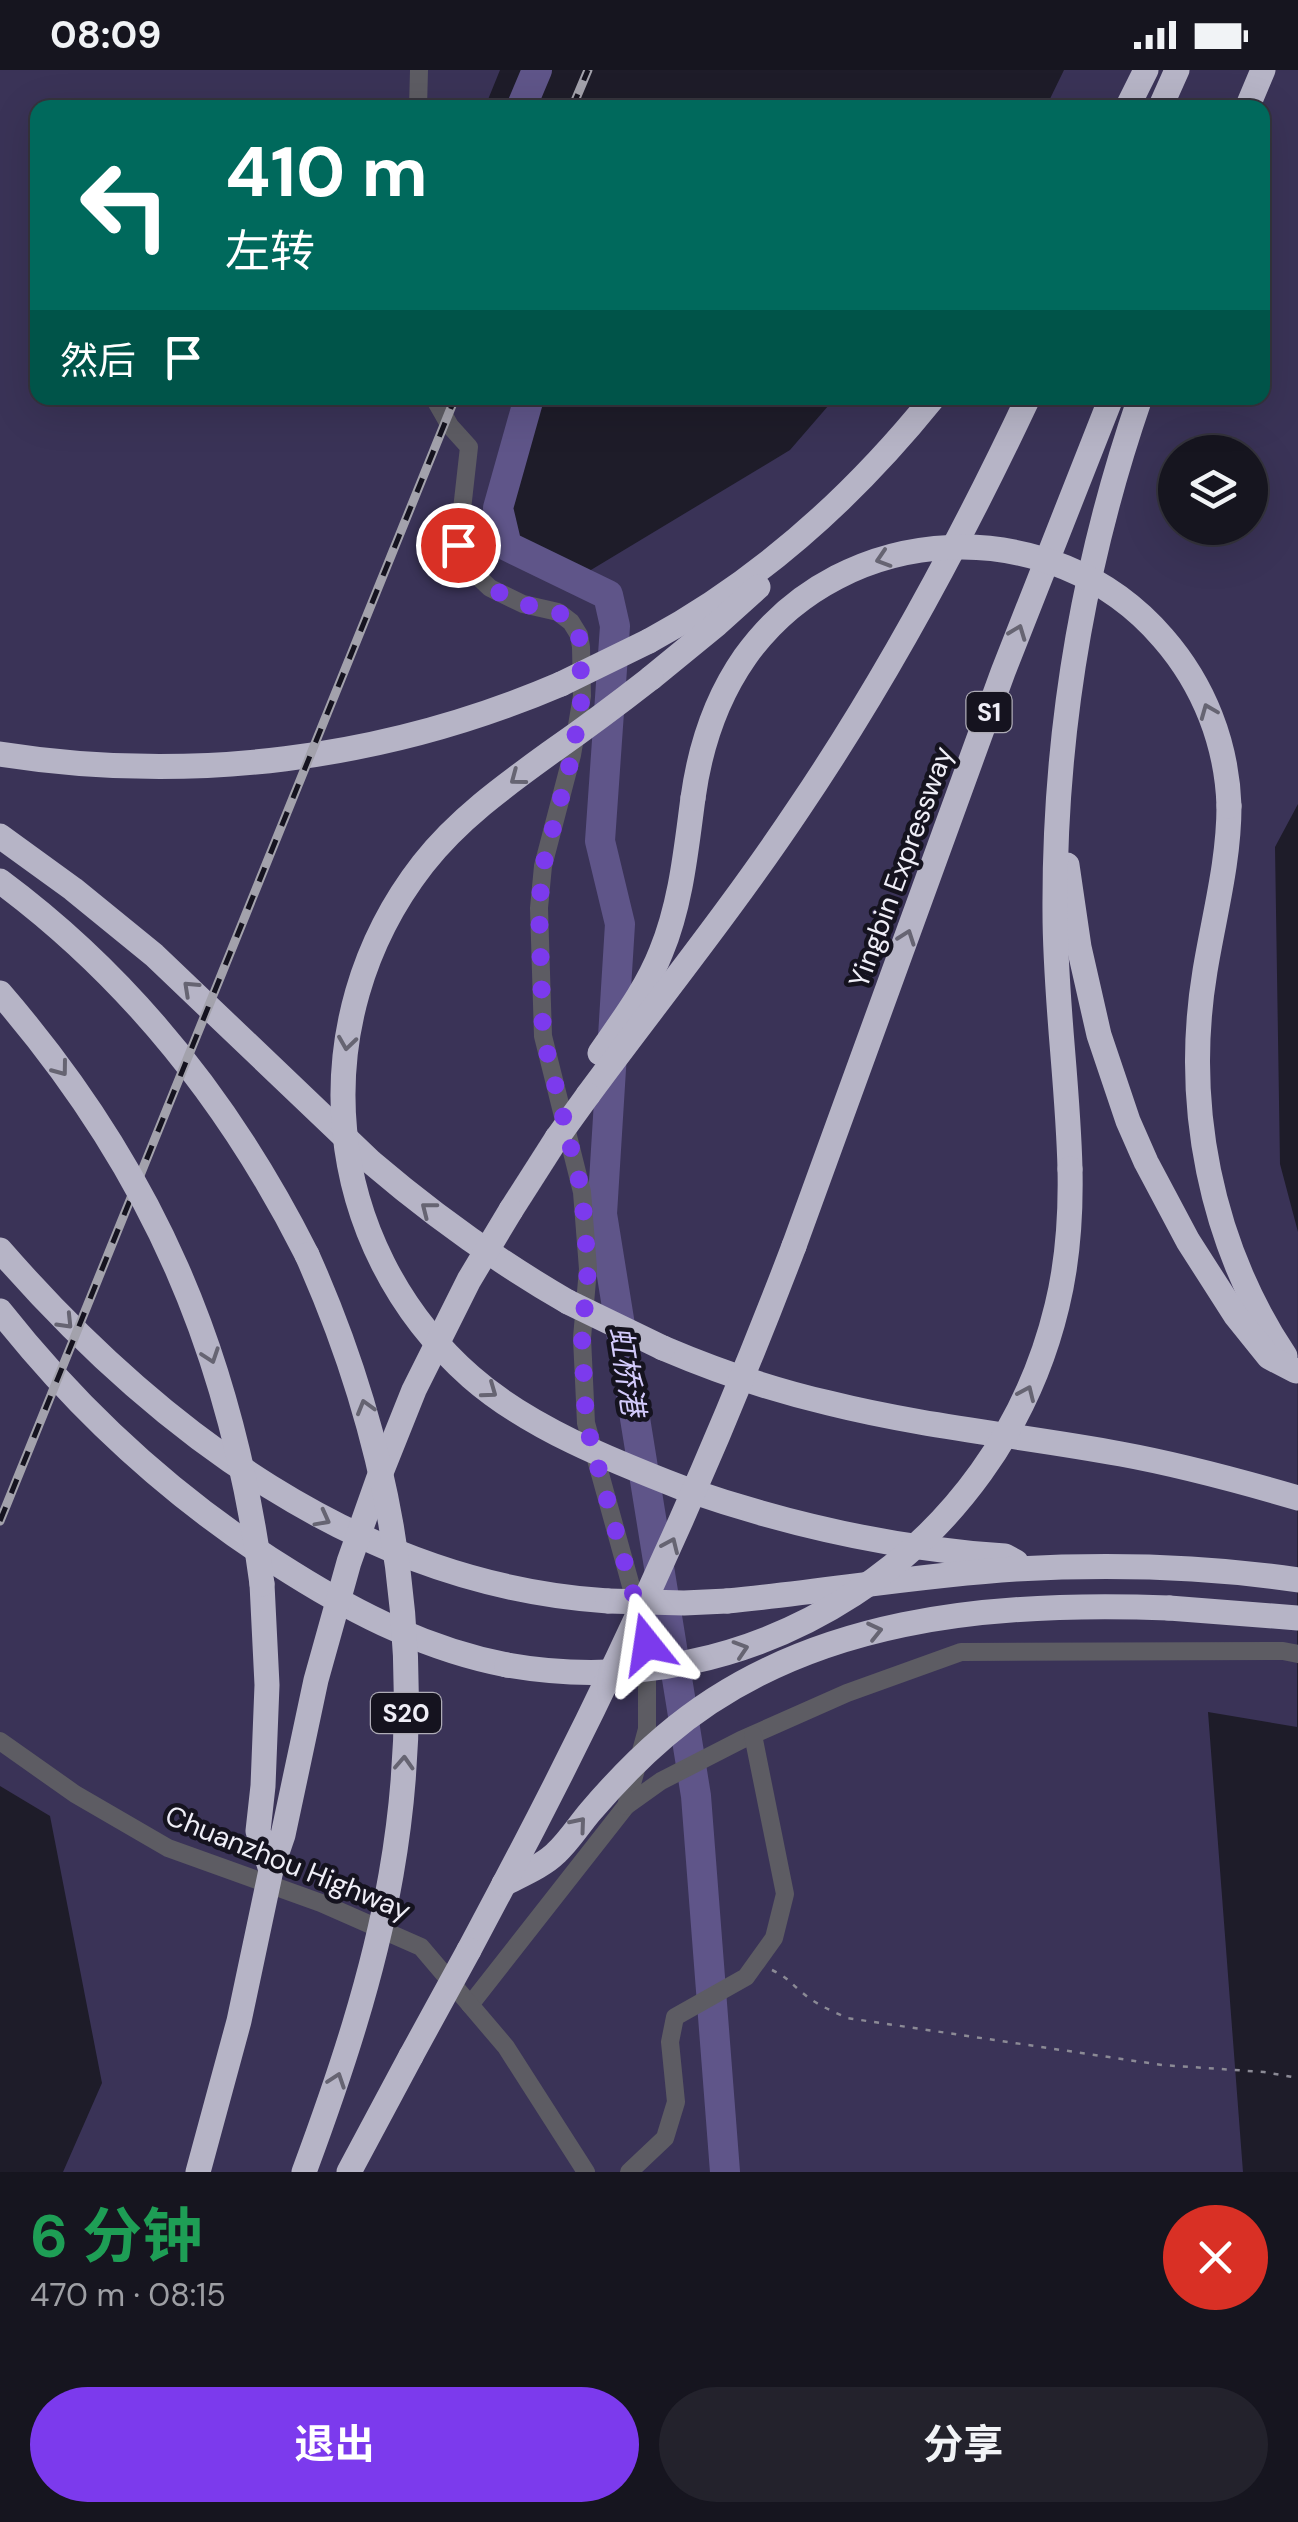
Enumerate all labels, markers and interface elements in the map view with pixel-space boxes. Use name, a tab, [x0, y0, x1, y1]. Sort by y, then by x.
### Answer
text: 08:09	[50, 10, 161, 60]
text: 410 m	[225, 127, 428, 218]
icon: left	[60, 140, 190, 270]
text: 左转	[225, 222, 315, 281]
icon: arrive	[156, 330, 211, 385]
text: 然后	[60, 336, 136, 386]
map controls	[1158, 435, 1268, 545]
button: layers	[1158, 435, 1268, 545]
pin	[416, 503, 501, 588]
icon: arrive	[431, 518, 486, 573]
one-way arrow	[875, 548, 892, 568]
one-way arrow	[1007, 624, 1027, 642]
road number: S1	[966, 692, 1012, 732]
one-way arrow	[1199, 703, 1219, 721]
street label: Yingbin Expressway	[840, 741, 962, 993]
one-way arrow	[510, 766, 528, 783]
one-way arrow	[895, 930, 916, 947]
one-way arrow	[183, 982, 202, 1000]
one-way arrow	[337, 1035, 358, 1051]
one-way arrow	[50, 1058, 67, 1076]
one-way arrow	[422, 1203, 440, 1221]
one-way arrow	[54, 1310, 72, 1328]
water label: 虹桥港	[601, 1324, 654, 1422]
one-way arrow	[200, 1347, 220, 1364]
one-way arrow	[478, 1379, 497, 1397]
one-way arrow	[1015, 1385, 1035, 1403]
one-way arrow	[356, 1400, 377, 1417]
one-way arrow	[312, 1506, 330, 1526]
one-way arrow	[659, 1537, 679, 1555]
position arrow	[595, 1592, 699, 1696]
one-way arrow	[866, 1622, 883, 1643]
one-way arrow	[732, 1640, 749, 1660]
road number: S20	[371, 1693, 441, 1733]
one-way arrow	[393, 1755, 414, 1771]
street label: Chuanzhou Highway	[160, 1797, 416, 1929]
one-way arrow	[568, 1818, 586, 1836]
one-way arrow	[325, 2073, 346, 2090]
text: 6 分钟	[30, 2197, 202, 2276]
button: close	[1163, 2205, 1268, 2310]
text: 470 m · 08:15	[30, 2274, 226, 2316]
button: 退出	[30, 2387, 639, 2502]
button: 分享	[659, 2387, 1268, 2502]

